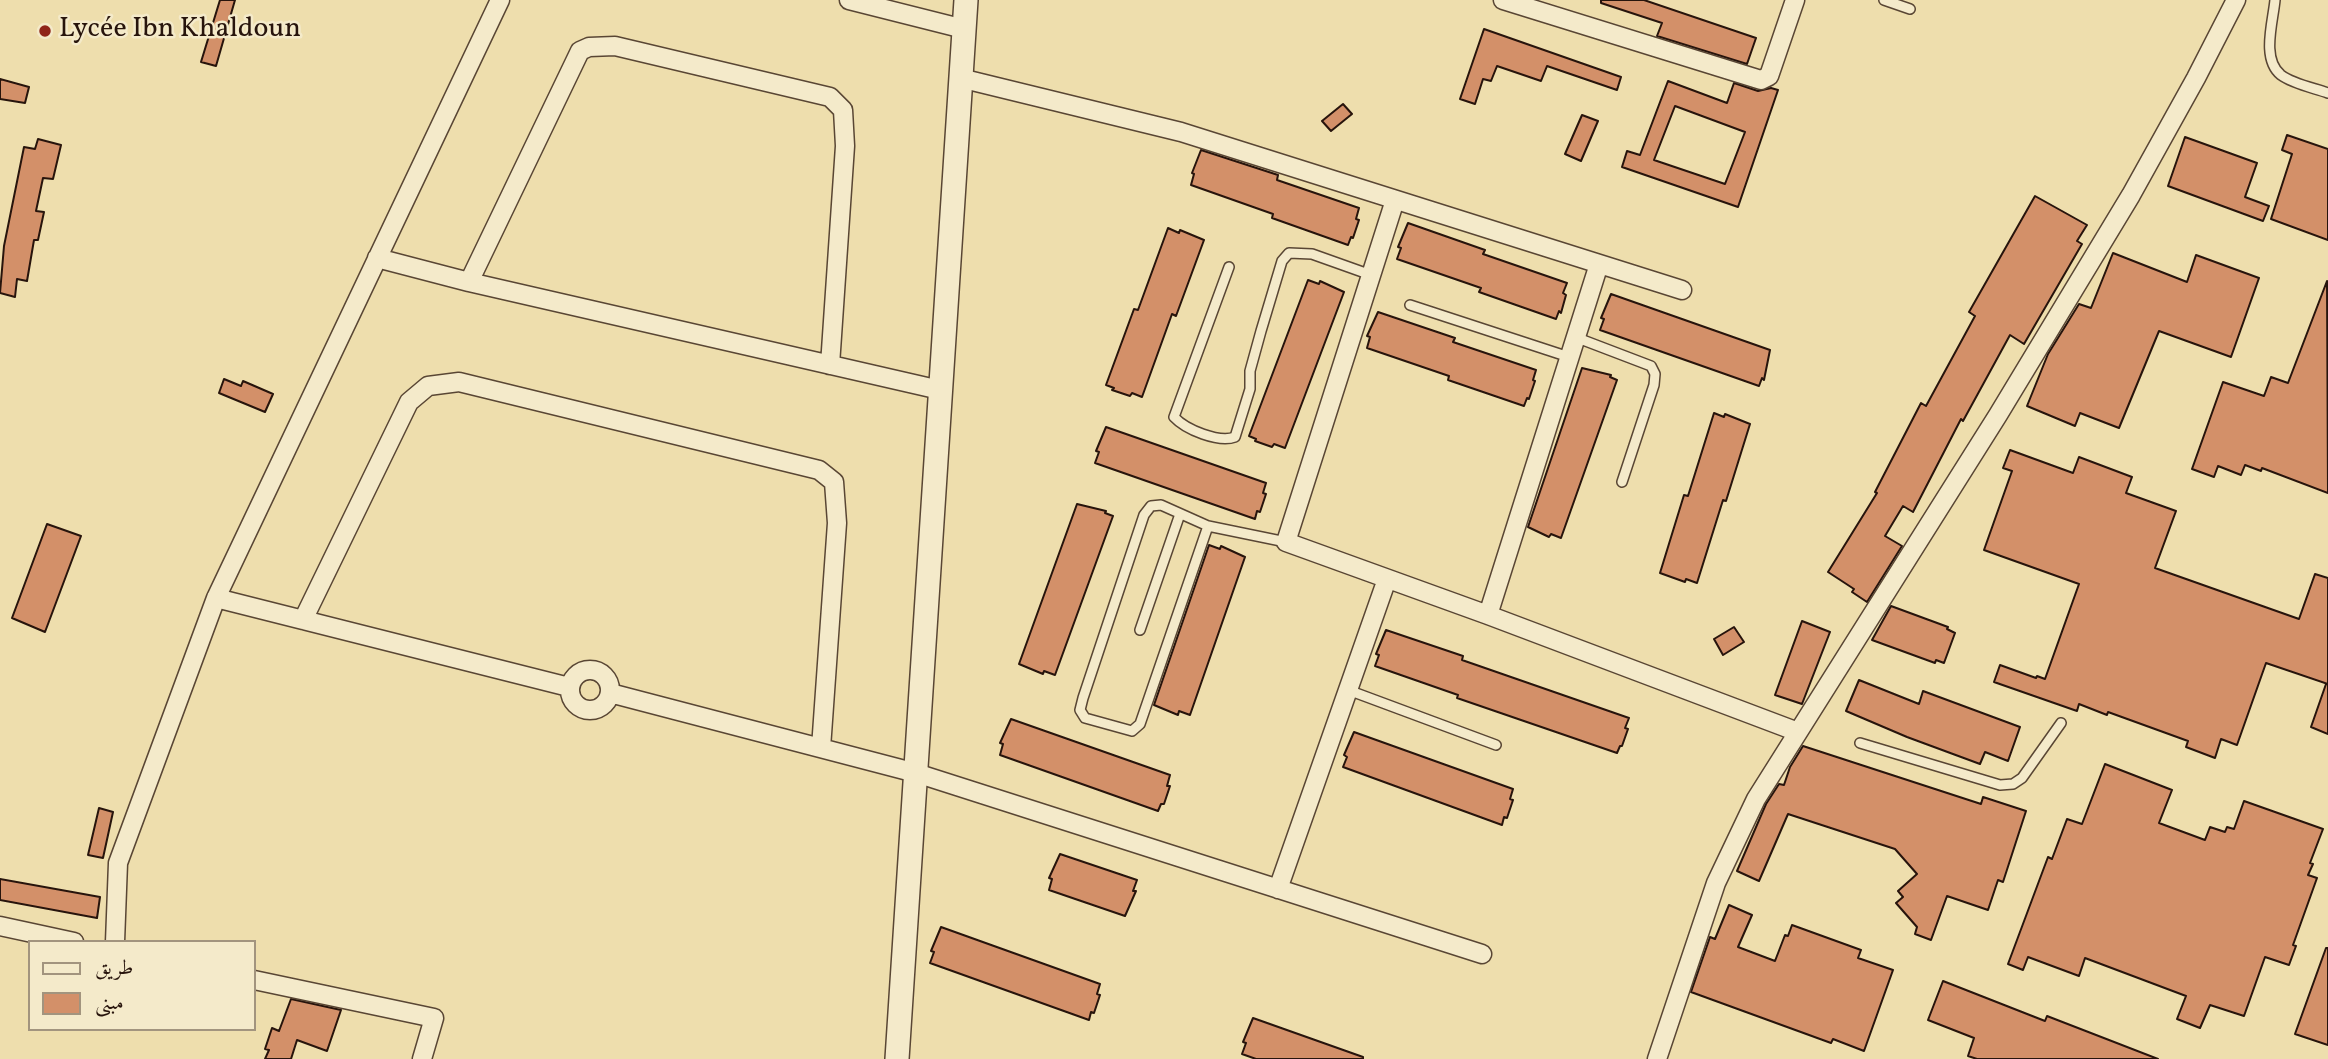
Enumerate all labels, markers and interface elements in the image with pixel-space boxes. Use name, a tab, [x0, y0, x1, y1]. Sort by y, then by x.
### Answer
place label: Lycée Ibn Khaldoun	[59, 14, 301, 48]
marker: Lycée Ibn Khaldoun	[37, 23, 53, 39]
legend	[28, 940, 256, 1031]
text: طريق	[95, 954, 133, 983]
text: مبنى	[95, 989, 124, 1018]

